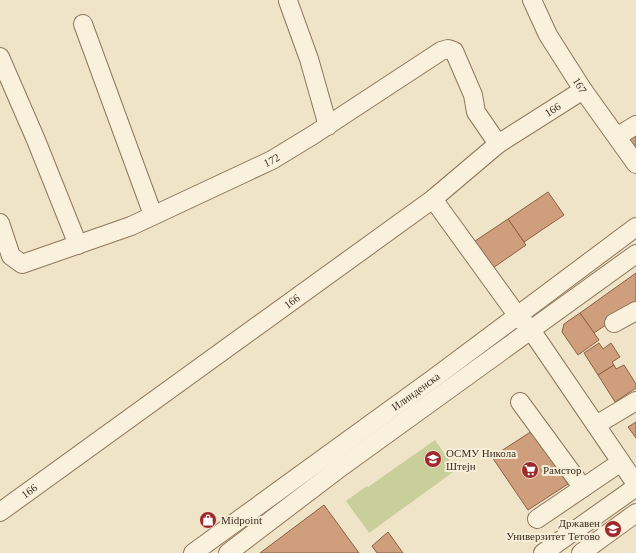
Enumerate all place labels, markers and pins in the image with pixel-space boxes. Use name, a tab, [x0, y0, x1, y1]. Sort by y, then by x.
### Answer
place label: ОСМУ Никола Штејн	[446, 447, 516, 472]
school or university icon: ОСМУ Никола Штејн	[423, 449, 443, 469]
supermarket icon: Рамстор	[520, 460, 540, 480]
place label: Рамстор	[543, 464, 582, 476]
shop icon: Midpoint	[198, 510, 218, 530]
place label: Midpoint	[221, 514, 262, 526]
place label: Државен Универзитет Тетово	[506, 517, 600, 542]
school or university icon: Државен Универзитет Тетово	[603, 519, 623, 539]

